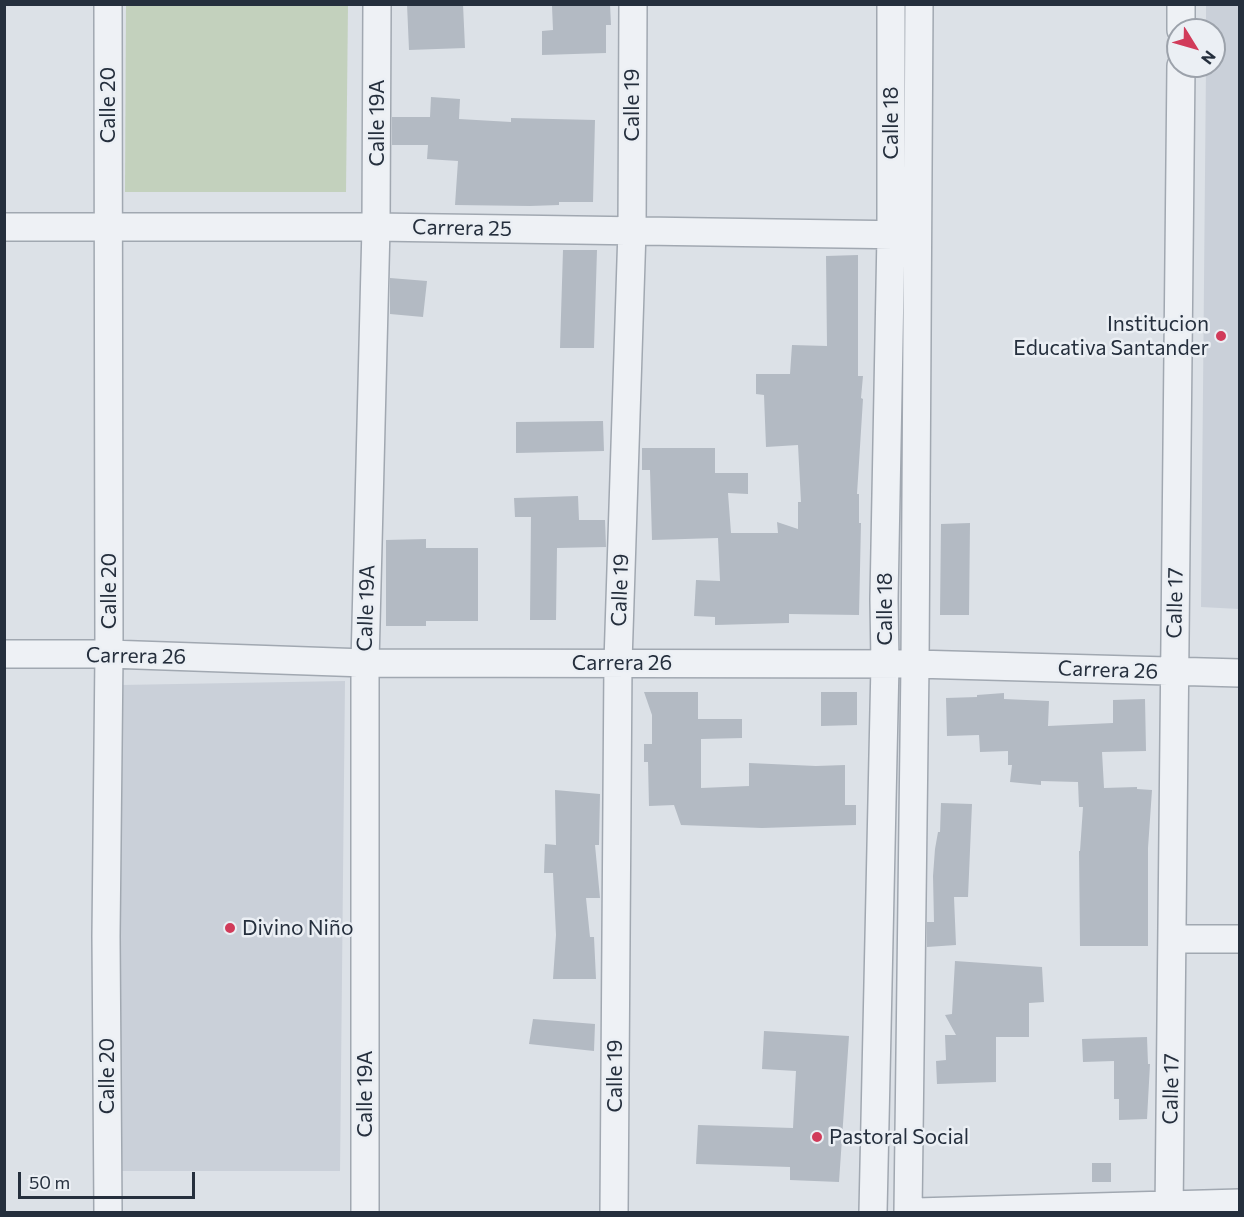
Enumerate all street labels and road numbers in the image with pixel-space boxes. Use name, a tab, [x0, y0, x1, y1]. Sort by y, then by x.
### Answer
street label: Calle 20	[95, 67, 121, 143]
street label: Calle 19	[619, 69, 645, 141]
street label: Calle 19A	[364, 80, 390, 166]
street label: Calle 18	[878, 87, 904, 159]
street label: Carrera 25	[412, 215, 512, 241]
street label: Calle 20	[96, 553, 122, 629]
street label: Calle 19	[606, 553, 634, 627]
street label: Calle 19A	[352, 564, 380, 652]
street label: Calle 17	[1162, 567, 1188, 639]
street label: Calle 18	[872, 573, 898, 645]
street label: Carrera 26	[86, 643, 186, 669]
street label: Carrera 26	[572, 650, 672, 676]
street label: Carrera 26	[1057, 656, 1159, 684]
street label: Calle 20	[94, 1038, 120, 1114]
street label: Calle 19	[602, 1040, 628, 1112]
street label: Calle 19A	[352, 1051, 378, 1137]
street label: Calle 17	[1158, 1053, 1184, 1125]

